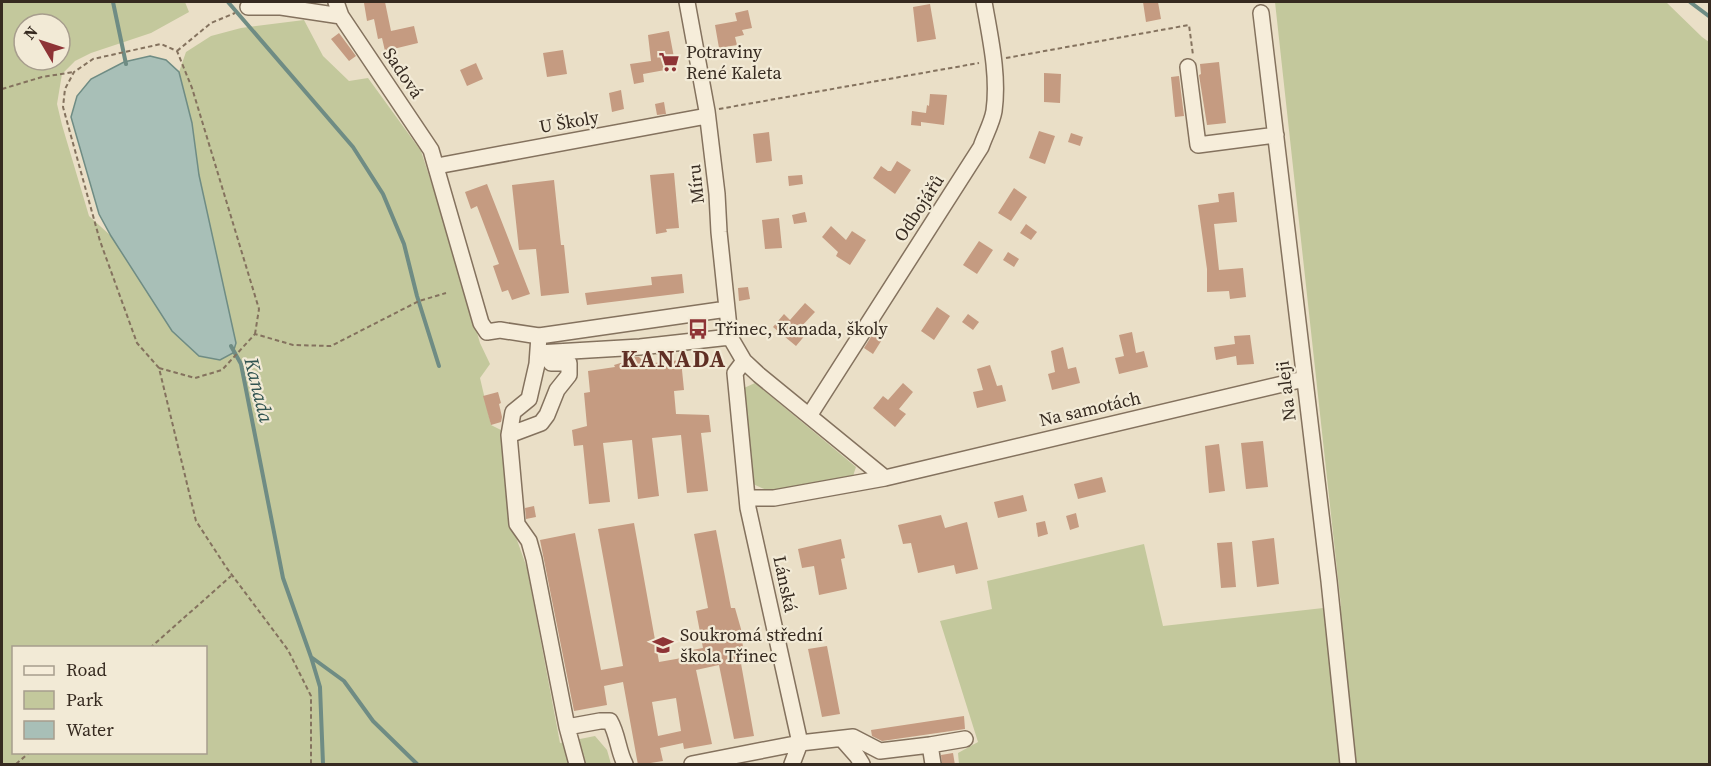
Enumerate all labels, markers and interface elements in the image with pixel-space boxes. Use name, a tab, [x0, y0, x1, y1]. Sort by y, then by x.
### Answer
north arrow	[12, 12, 72, 72]
text: N	[18, 21, 43, 44]
place label: Potraviny René Kaleta	[686, 39, 782, 85]
street label: Sadová	[377, 42, 430, 104]
supermarket icon: Potraviny René Kaleta	[657, 50, 681, 74]
street label: U Školy	[537, 104, 601, 139]
street label: Míru	[681, 163, 710, 205]
street label: Odbojářů	[888, 169, 950, 246]
place label: Třinec, Kanada, školy	[715, 316, 889, 341]
bus stop icon: Třinec, Kanada, školy	[686, 317, 710, 341]
district label: KANADA	[621, 342, 727, 375]
water label: Kanada	[237, 354, 281, 426]
street label: Na aleji	[1269, 360, 1302, 423]
street label: Na samotách	[1037, 385, 1143, 432]
street label: Lánská	[767, 553, 804, 615]
place label: Soukromá střední škola Třinec	[680, 622, 823, 668]
school or university icon: Soukromá střední škola Třinec	[651, 633, 675, 657]
legend	[12, 646, 207, 754]
text: Road	[66, 657, 107, 682]
text: Park	[66, 687, 103, 712]
text: Water	[66, 717, 114, 742]

